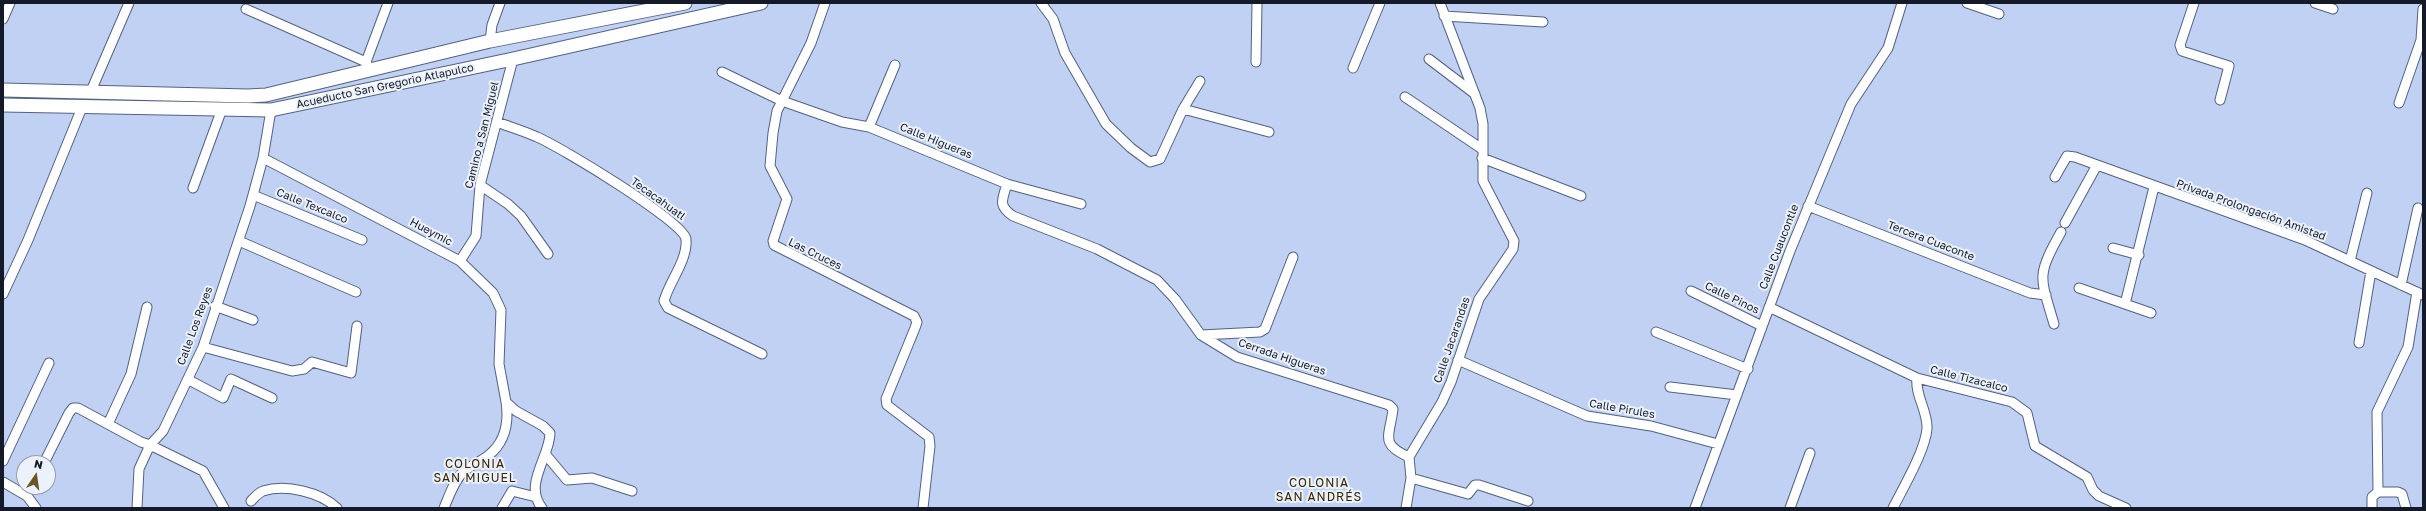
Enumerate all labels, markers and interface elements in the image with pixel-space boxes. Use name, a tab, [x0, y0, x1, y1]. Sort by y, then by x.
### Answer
street label: Acueducto San Gregorio Atlapulco	[295, 61, 475, 111]
street label: Camino a San Miguel	[462, 80, 502, 190]
street label: Calle Higueras	[898, 120, 974, 162]
street label: Tecacahuatl	[628, 175, 688, 223]
street label: Privada Prolongación Amistad	[2174, 177, 2328, 243]
street label: Calle Texcalco	[274, 186, 350, 226]
street label: Calle Cuaucontle	[1757, 203, 1801, 291]
street label: Hueymic	[408, 215, 454, 249]
street label: Tercera Cuaconte	[1886, 218, 1976, 264]
street label: Las Cruces	[786, 235, 844, 273]
street label: Calle Pinos	[1703, 279, 1761, 317]
street label: Calle Los Reyes	[175, 285, 215, 367]
street label: Calle Jacarandas	[1431, 295, 1473, 385]
street label: Cerrada Higueras	[1237, 336, 1327, 378]
street label: Calle Tizacalco	[1929, 363, 2009, 395]
street label: Calle Pirules	[1588, 397, 1656, 421]
north arrow	[16, 455, 56, 495]
text: N	[33, 457, 44, 471]
district label: COLONIA SAN MIGUEL	[433, 457, 517, 485]
district label: COLONIA SAN ANDRÉS	[1276, 476, 1362, 504]

